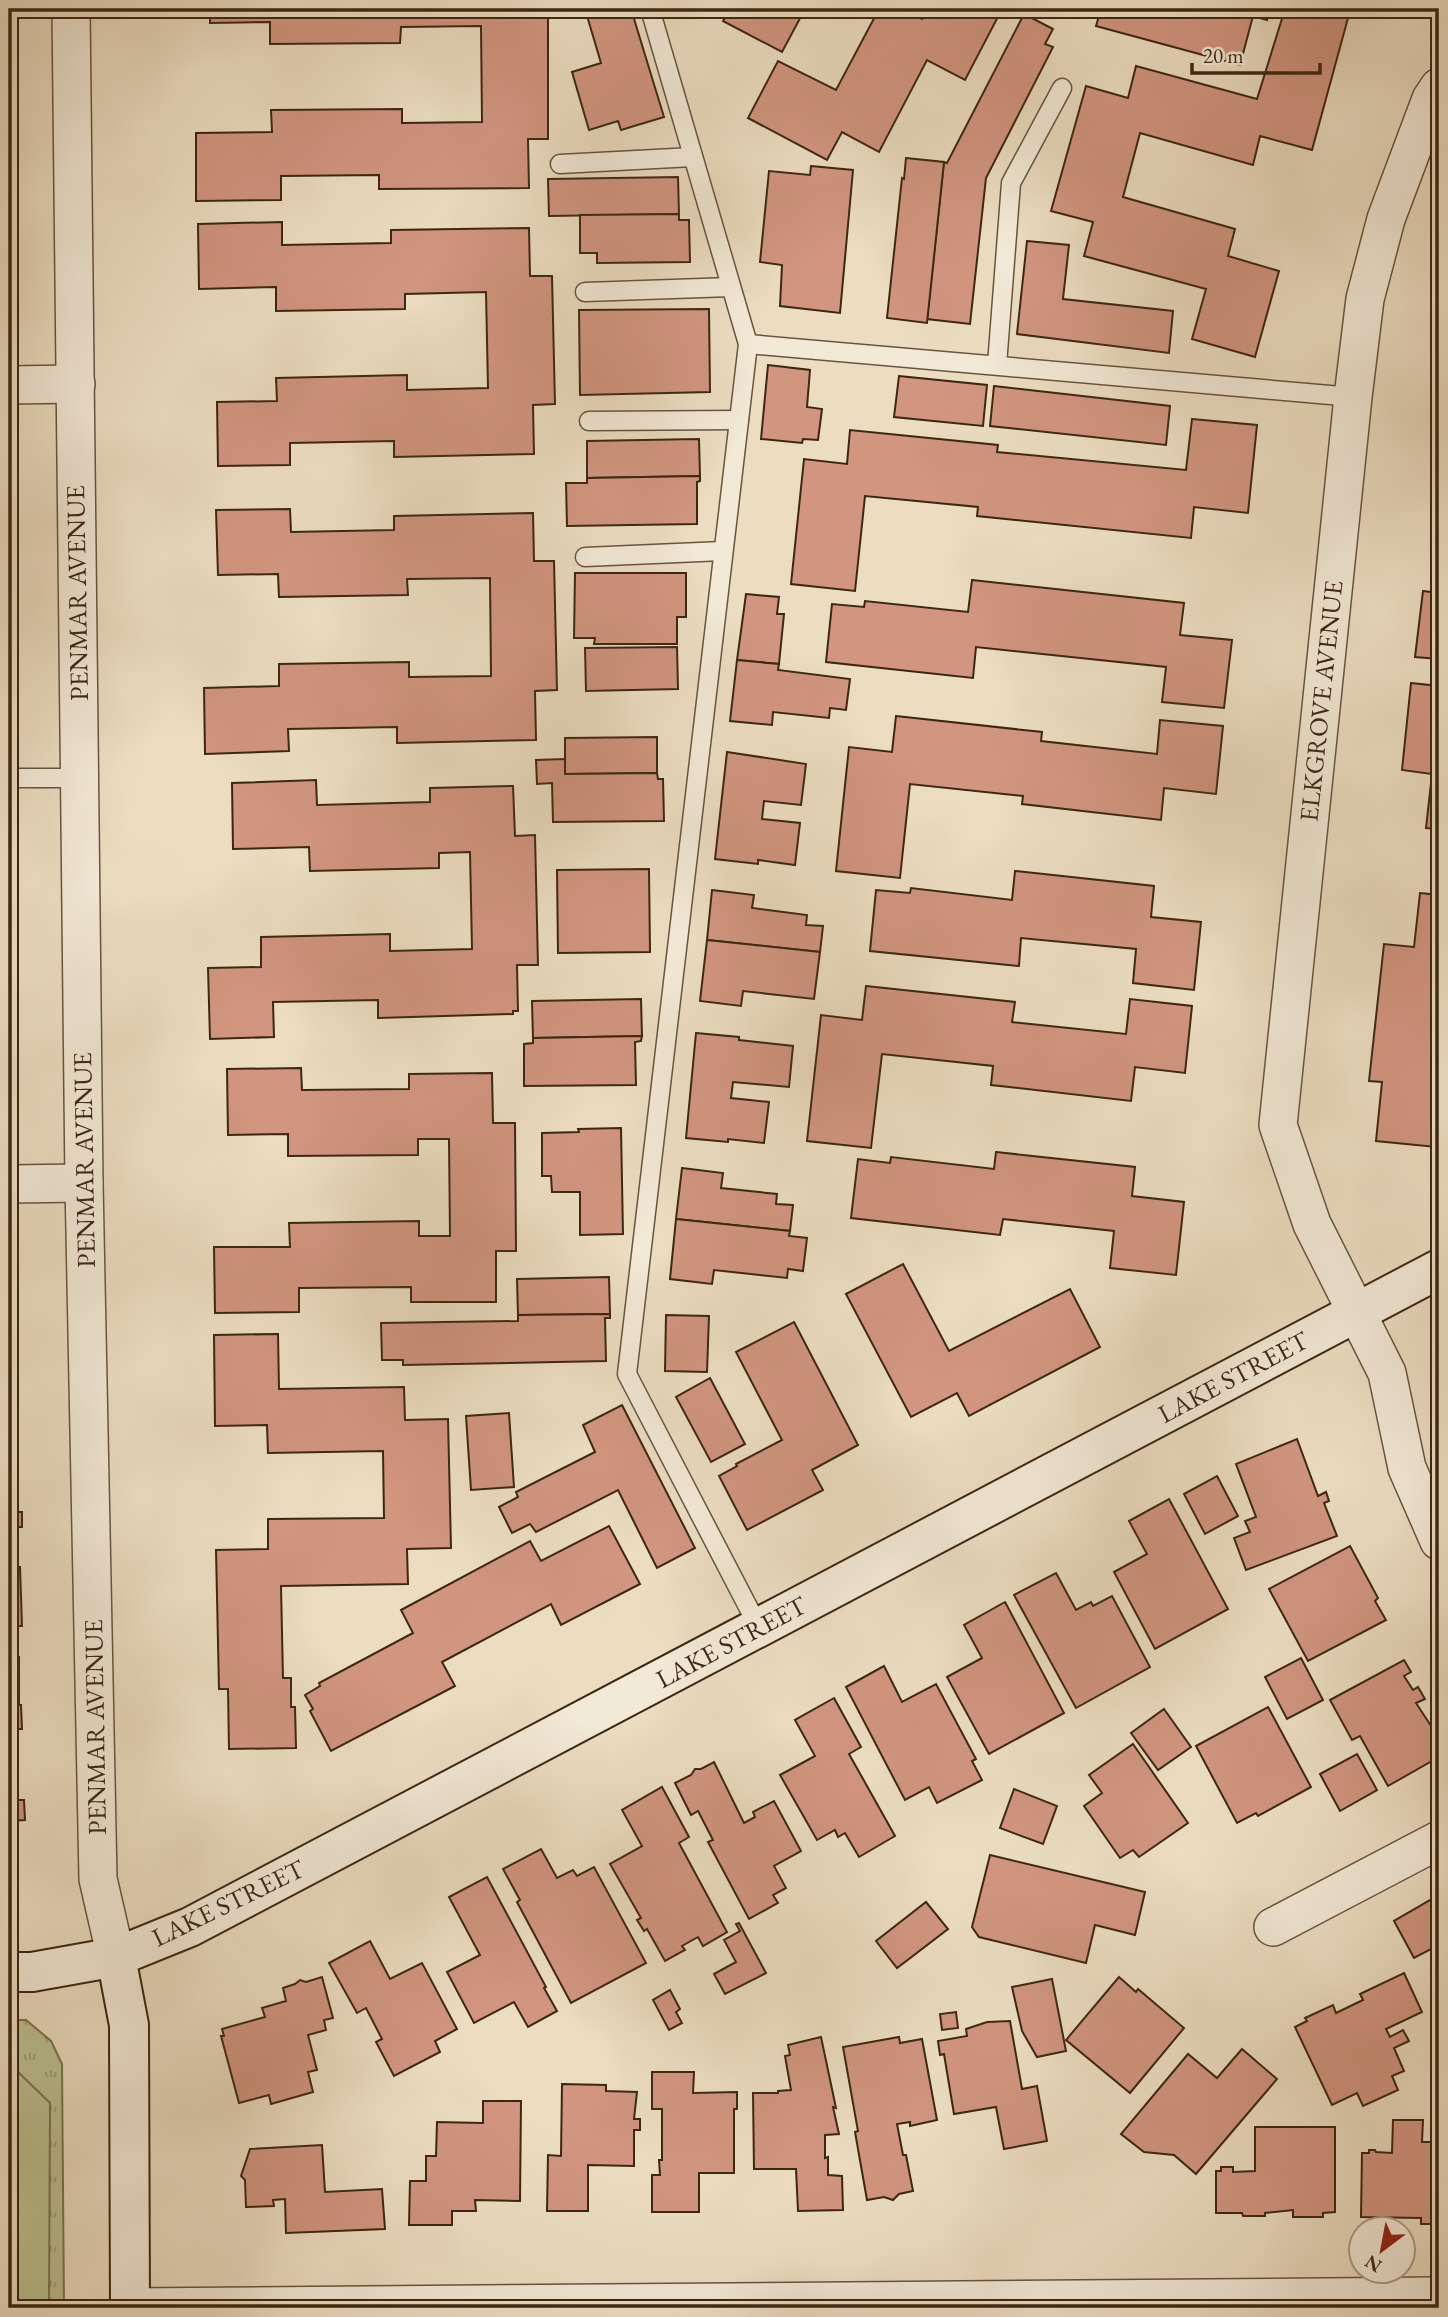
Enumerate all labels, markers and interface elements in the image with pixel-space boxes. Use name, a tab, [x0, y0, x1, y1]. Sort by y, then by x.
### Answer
scale bar	[1192, 32, 1320, 76]
text: 20 m	[1203, 42, 1244, 69]
street label: PENMAR AVENUE	[58, 485, 96, 701]
street label: ELKGROVE AVENUE	[1291, 578, 1351, 823]
street label: PENMAR AVENUE	[65, 1052, 103, 1268]
street label: LAKE STREET	[1152, 1323, 1315, 1431]
street label: LAKE STREET	[650, 1588, 813, 1696]
street label: PENMAR AVENUE	[76, 1619, 114, 1835]
street label: LAKE STREET	[146, 1851, 310, 1955]
north arrow	[1346, 2216, 1416, 2286]
text: N	[1360, 2249, 1386, 2279]

